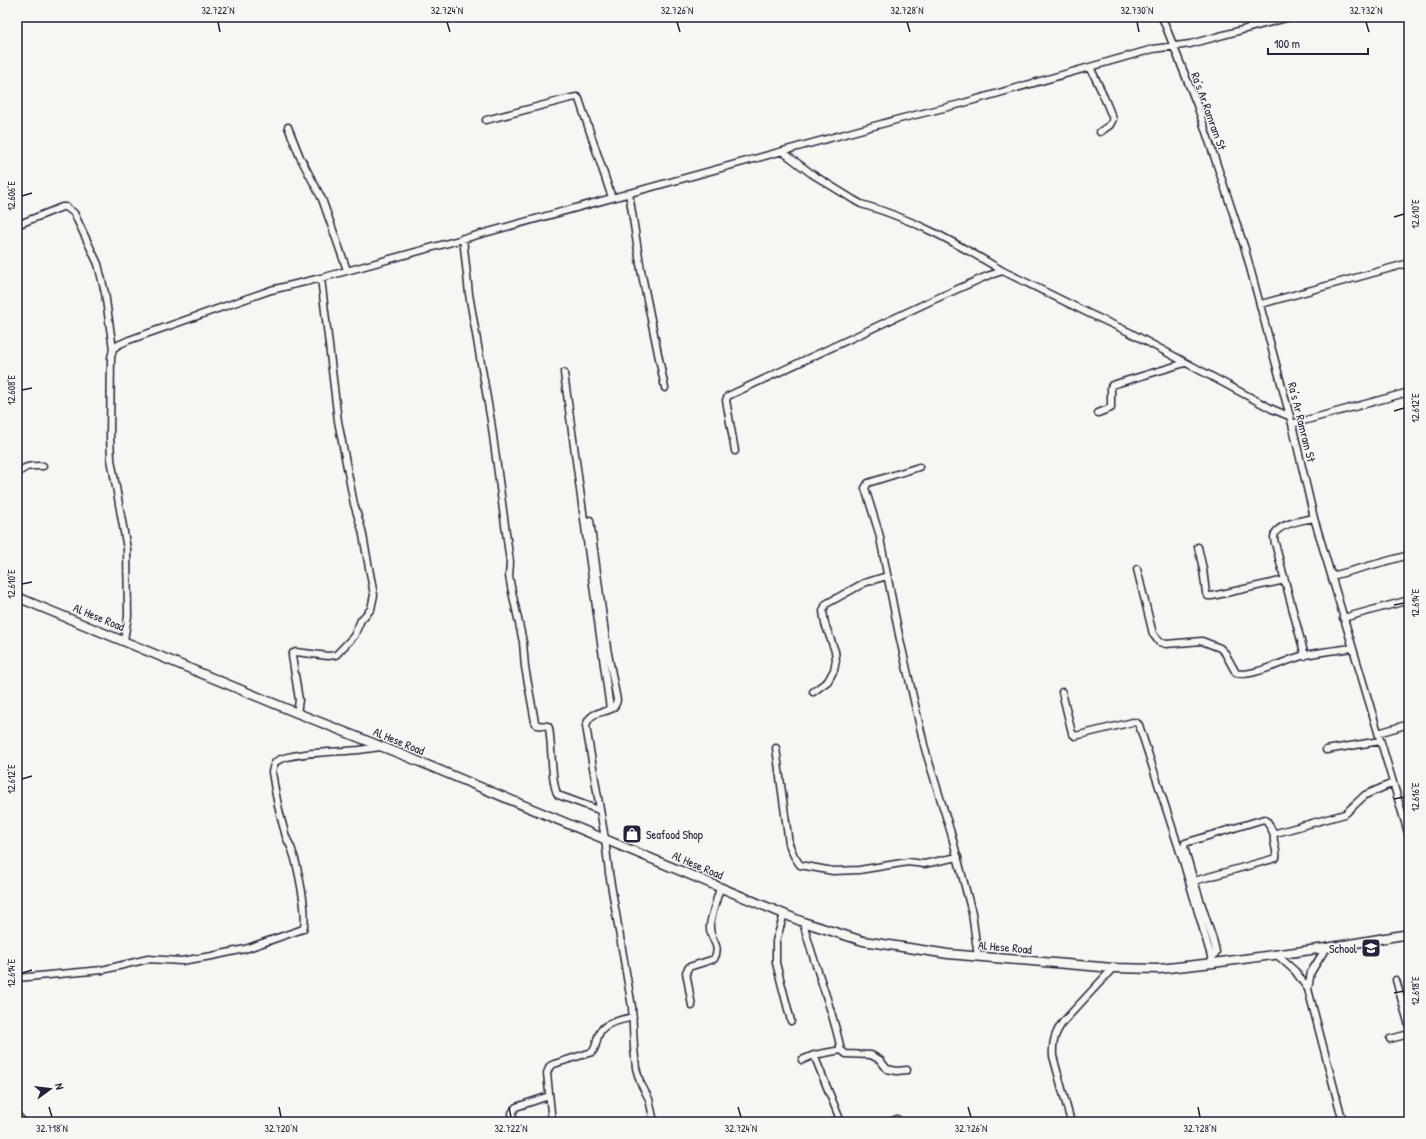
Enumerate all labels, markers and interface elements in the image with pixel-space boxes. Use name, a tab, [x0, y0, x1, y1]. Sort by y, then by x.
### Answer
text: 32.722°N	[201, 4, 235, 17]
text: 32.724°N	[431, 4, 463, 17]
text: 32.726°N	[661, 4, 693, 17]
text: 32.728°N	[891, 4, 923, 17]
text: 32.730°N	[1121, 4, 1153, 17]
text: 32.732°N	[1349, 4, 1383, 17]
scale bar	[1268, 30, 1368, 56]
text: 100 m	[1274, 35, 1300, 52]
street label: Ra’s Ar Ramram St	[1187, 70, 1231, 153]
text: 12.606°E	[5, 181, 18, 211]
text: 12.610°E	[1409, 199, 1422, 229]
text: 12.608°E	[5, 374, 18, 405]
street label: Ra’s Ar Ramram St	[1284, 380, 1320, 464]
text: 12.612°E	[1409, 393, 1422, 423]
text: 12.610°E	[5, 569, 18, 599]
text: 12.614°E	[1409, 588, 1422, 617]
street label: Al Hese Road	[71, 599, 128, 635]
street label: Al Hese Road	[371, 723, 428, 759]
text: 12.612°E	[5, 764, 18, 794]
text: 12.616°E	[1409, 782, 1422, 811]
shop icon: Seafood Shop	[621, 823, 643, 845]
place label: Seafood Shop	[646, 826, 703, 843]
street label: Al Hese Road	[670, 847, 726, 884]
street label: Al Hese Road	[977, 936, 1033, 958]
school or university icon: School	[1360, 937, 1382, 959]
place label: School	[1329, 940, 1358, 957]
text: 12.614°E	[5, 958, 18, 987]
text: 12.618°E	[1409, 976, 1422, 1006]
north arrow	[30, 1069, 70, 1109]
text: N	[52, 1082, 67, 1091]
text: 32.718°N	[36, 1122, 68, 1135]
text: 32.720°N	[264, 1122, 298, 1135]
text: 32.722°N	[494, 1122, 528, 1135]
text: 32.724°N	[725, 1122, 757, 1135]
text: 32.726°N	[955, 1122, 987, 1135]
text: 32.728°N	[1184, 1122, 1216, 1135]

